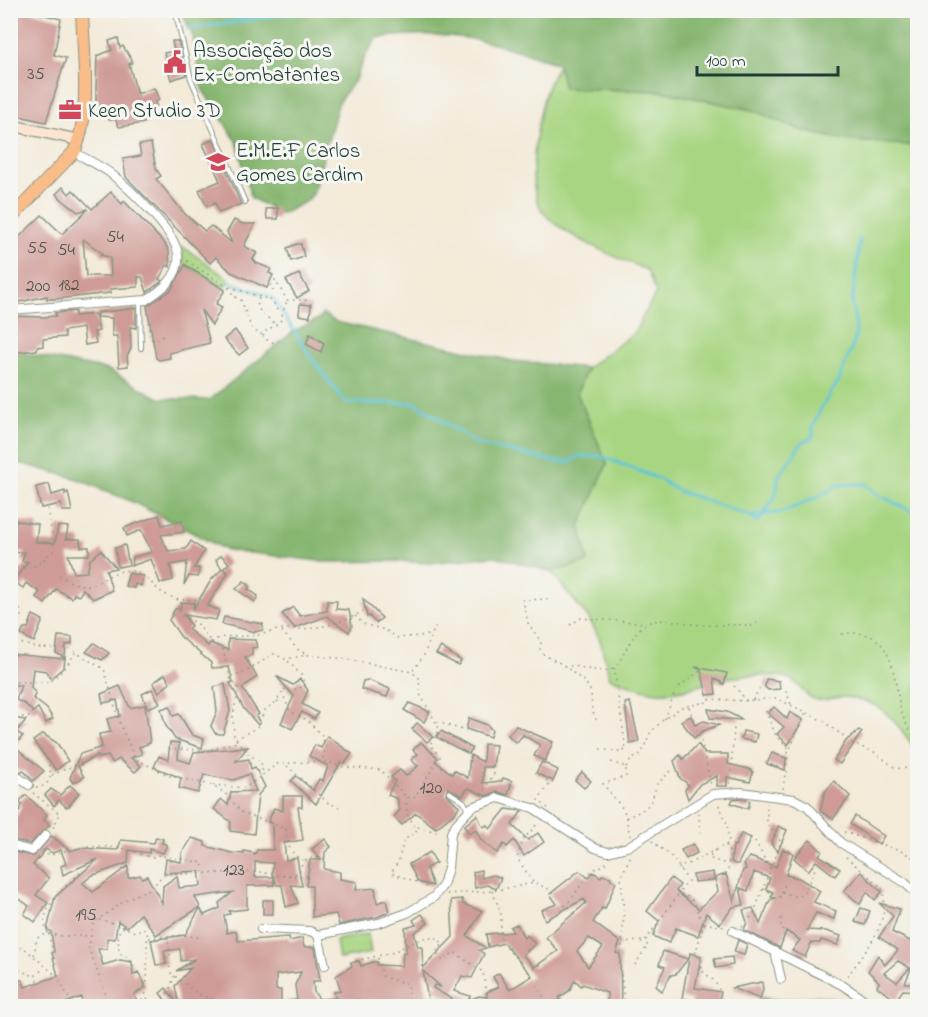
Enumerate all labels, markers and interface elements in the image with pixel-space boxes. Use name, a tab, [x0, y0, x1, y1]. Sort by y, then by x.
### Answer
place label: Associação dos Ex-Combatantes	[193, 37, 340, 91]
scale bar	[697, 39, 838, 77]
public building icon: Associação dos Ex-Combatantes	[162, 49, 188, 75]
text: 100 m	[706, 49, 746, 75]
house number: 35	[27, 62, 45, 88]
office icon: Keen Studio 3D	[57, 97, 83, 123]
place label: Keen Studio 3D	[88, 97, 221, 127]
place label: E.M.E.F Carlos Gomes Cardim	[236, 137, 363, 191]
school or university icon: E.M.E.F Carlos Gomes Cardim	[205, 149, 231, 175]
house number: 54	[106, 225, 124, 251]
house number: 55	[27, 236, 47, 262]
house number: 54	[57, 238, 75, 264]
house number: 182	[58, 273, 80, 299]
house number: 200	[26, 274, 50, 300]
house number: 120	[420, 776, 442, 802]
house number: 123	[223, 858, 245, 884]
house number: 195	[75, 903, 97, 929]

